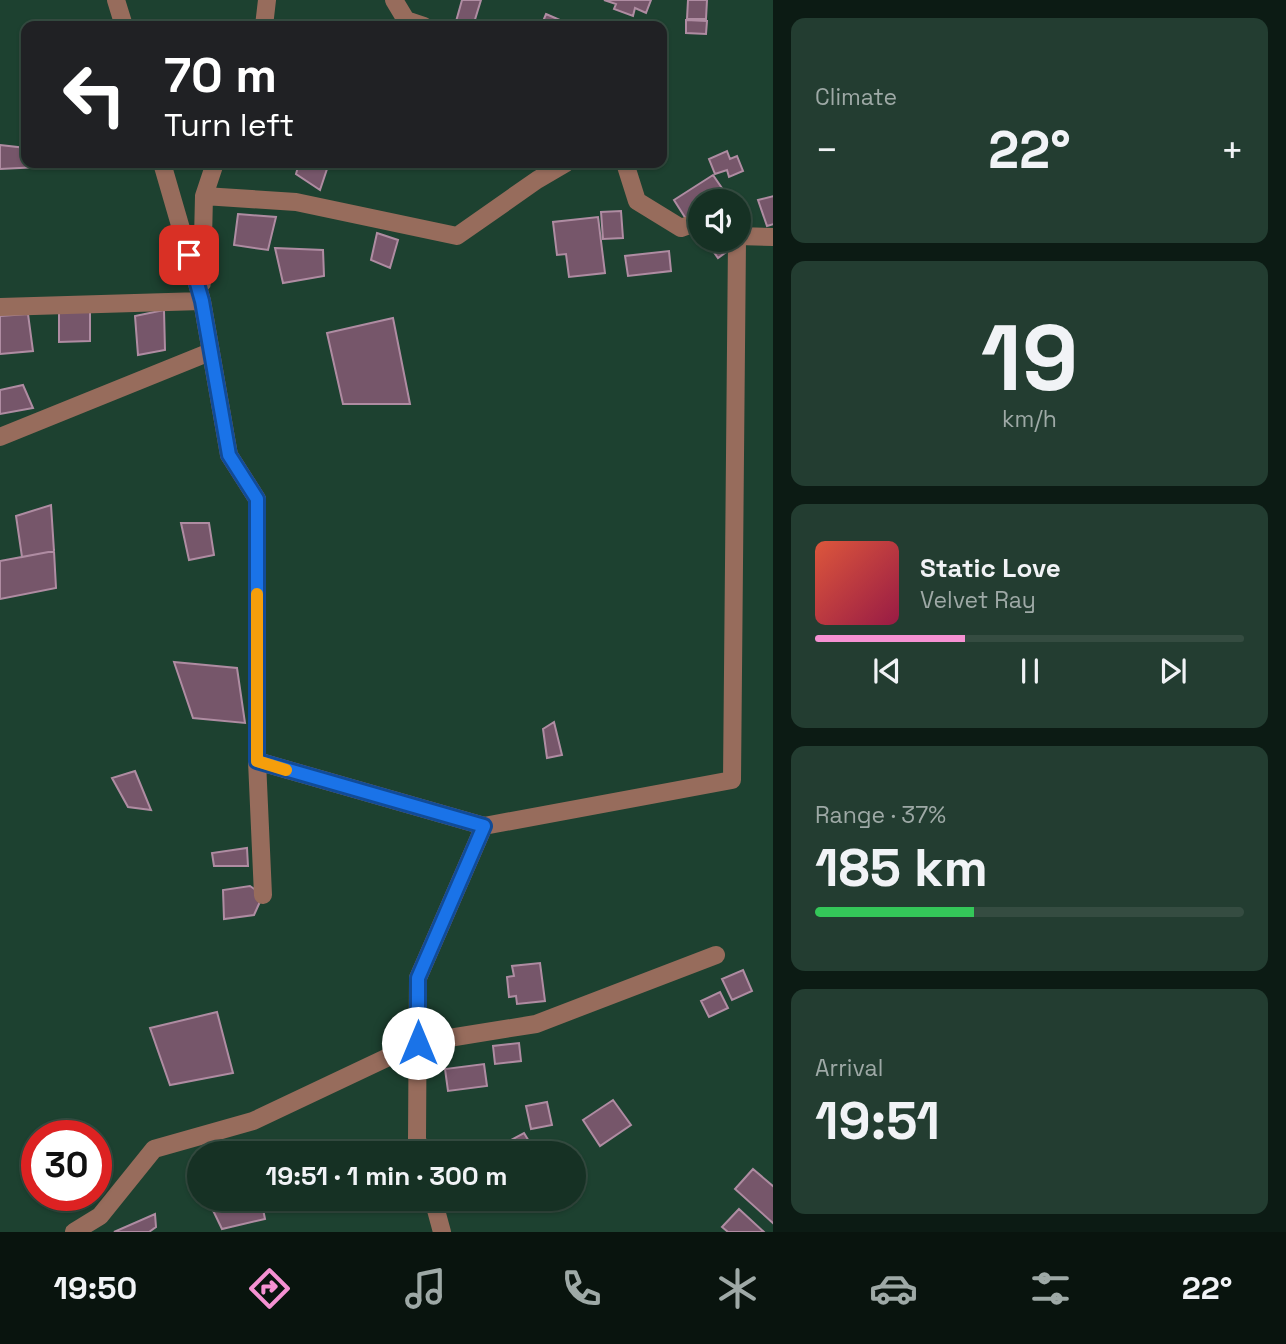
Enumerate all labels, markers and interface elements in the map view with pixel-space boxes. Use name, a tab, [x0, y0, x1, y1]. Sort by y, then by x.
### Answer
text: 70 m	[164, 44, 277, 106]
icon: left	[49, 49, 140, 140]
text: Climate	[815, 82, 897, 112]
text: Turn left	[164, 105, 294, 145]
text: 22°	[988, 117, 1071, 183]
text: −	[815, 126, 839, 174]
text: +	[1220, 126, 1244, 174]
map controls	[688, 189, 751, 252]
button: sound	[688, 189, 751, 252]
pin	[159, 225, 219, 285]
icon: arrive	[170, 236, 208, 274]
text: 19	[981, 300, 1078, 417]
text: km/h	[1002, 404, 1057, 434]
text: Static Love	[920, 551, 1061, 585]
text: Velvet Ray	[920, 585, 1036, 615]
icon: previous	[868, 652, 906, 690]
icon: pause	[1011, 652, 1049, 690]
icon: next	[1154, 652, 1192, 690]
text: Range · 37%	[815, 800, 946, 830]
text: 185 km	[815, 835, 988, 901]
position arrow	[381, 1006, 455, 1080]
text: Arrival	[815, 1053, 883, 1083]
text: 19:51	[815, 1088, 940, 1154]
speed limit sign: 30	[21, 1120, 112, 1211]
text: 19:51 · 1 min · 300 m	[265, 1159, 508, 1193]
icon: directions	[245, 1264, 294, 1313]
icon: music	[401, 1264, 450, 1313]
icon: phone	[557, 1264, 606, 1313]
icon: climate	[713, 1264, 762, 1313]
icon: car	[869, 1264, 918, 1313]
icon: filters	[1026, 1264, 1075, 1313]
text: 19:50	[54, 1268, 137, 1308]
text: 22°	[1182, 1268, 1232, 1308]

